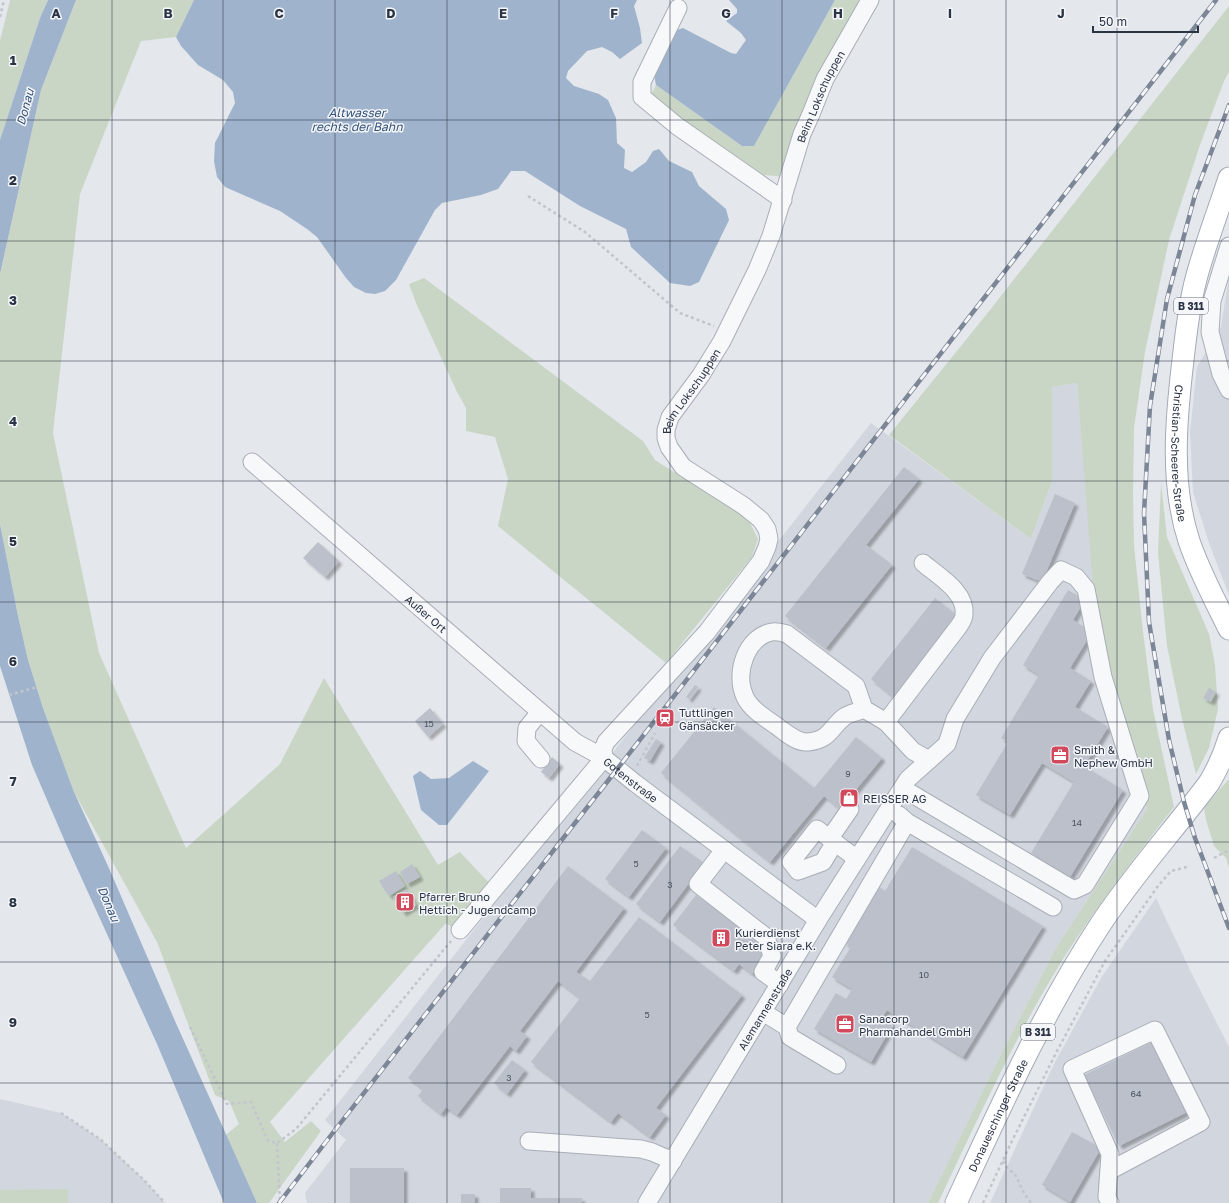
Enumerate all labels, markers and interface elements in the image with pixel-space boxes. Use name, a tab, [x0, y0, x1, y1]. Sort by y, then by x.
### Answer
text: A	[51, 5, 61, 21]
text: B	[163, 5, 173, 21]
text: C	[274, 5, 284, 21]
text: D	[386, 5, 396, 21]
text: E	[499, 5, 507, 21]
text: F	[610, 5, 618, 21]
text: G	[721, 5, 731, 21]
text: H	[833, 5, 843, 21]
text: I	[948, 5, 952, 21]
text: J	[1057, 5, 1065, 21]
scale bar	[1093, 8, 1198, 34]
text: 50 m	[1099, 14, 1127, 29]
street label: Beim Lokschuppen	[793, 48, 847, 144]
text: 1	[10, 52, 17, 68]
water label: Donau	[13, 86, 37, 127]
water label: Altwasser rechts der Bahn	[311, 105, 403, 134]
text: 2	[9, 172, 17, 188]
text: 3	[9, 292, 17, 308]
road number: B 311	[1174, 298, 1208, 314]
street label: Beim Lokschuppen	[660, 346, 722, 434]
street label: Christian-Scheerer-Straße	[1170, 384, 1190, 523]
text: 4	[9, 413, 17, 429]
text: 5	[9, 533, 17, 549]
street label: Außer Ort	[403, 592, 450, 635]
text: 6	[9, 653, 17, 669]
place label: Tuttlingen Gänsäcker	[679, 706, 735, 732]
station icon: Tuttlingen Gänsäcker	[654, 707, 676, 729]
house number: 15	[424, 718, 434, 729]
place label: Smith & Nephew GmbH	[1074, 743, 1153, 769]
office icon: Smith & Nephew GmbH	[1049, 744, 1071, 766]
street label: Gotenstraße	[601, 754, 661, 805]
house number: 9	[845, 768, 851, 779]
text: 7	[9, 773, 17, 789]
shop icon: REISSER AG	[838, 787, 860, 809]
place label: REISSER AG	[863, 792, 927, 805]
house number: 14	[1072, 817, 1082, 828]
house number: 5	[633, 858, 639, 869]
house number: 3	[667, 879, 673, 890]
water label: Donau	[95, 884, 123, 925]
place label: Pfarrer Bruno Hettich - Jugendcamp	[419, 890, 536, 916]
building icon: Pfarrer Bruno Hettich - Jugendcamp	[394, 891, 416, 913]
text: 8	[9, 894, 17, 910]
place label: Kurierdienst Peter Siara e.K.	[735, 926, 816, 952]
building icon: Kurierdienst Peter Siara e.K.	[710, 927, 732, 949]
street label: Alemannenstraße	[735, 966, 794, 1052]
house number: 10	[919, 969, 929, 980]
house number: 5	[644, 1009, 650, 1020]
place label: Sanacorp Pharmahandel GmbH	[859, 1012, 971, 1038]
office icon: Sanacorp Pharmahandel GmbH	[834, 1013, 856, 1035]
text: 9	[9, 1014, 17, 1030]
road number: B 311	[1021, 1024, 1055, 1040]
street label: Donaueschinger Straße	[965, 1057, 1030, 1174]
house number: 3	[506, 1072, 512, 1083]
house number: 64	[1131, 1088, 1142, 1099]

